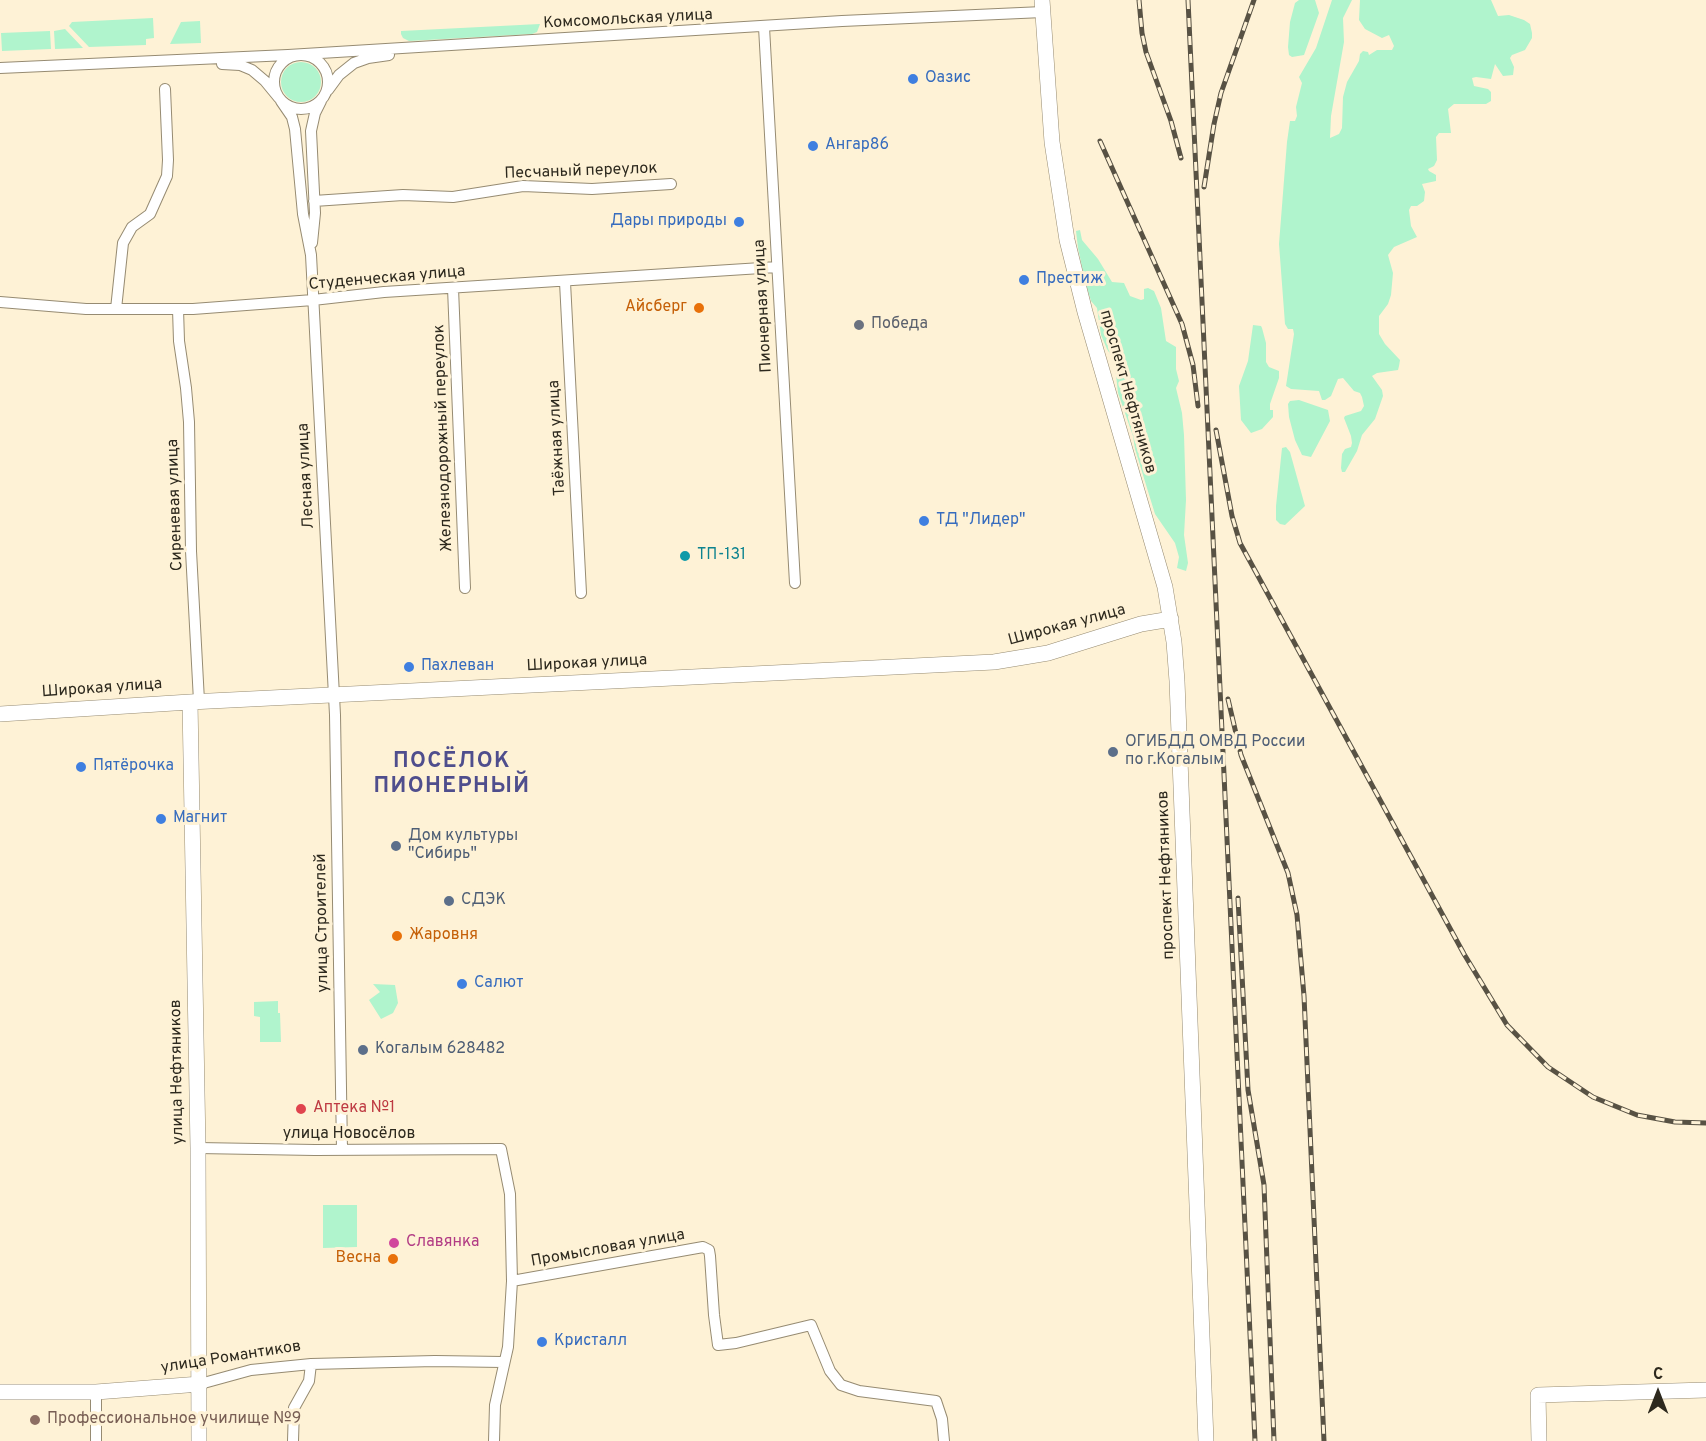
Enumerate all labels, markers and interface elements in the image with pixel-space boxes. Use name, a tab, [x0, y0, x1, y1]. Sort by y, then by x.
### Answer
street label: Комсомольская улица	[543, 6, 713, 34]
place label: Оазис	[925, 69, 971, 89]
marker: Оазис	[906, 72, 920, 86]
place label: Ангар86	[825, 136, 889, 156]
marker: Ангар86	[806, 139, 820, 153]
street label: Песчаный переулок	[504, 160, 658, 184]
place label: Дары природы	[610, 212, 727, 232]
marker: Дары природы	[732, 215, 746, 229]
street label: Пионерная улица	[751, 239, 777, 373]
street label: Студенческая улица	[308, 263, 466, 295]
place label: Престиж	[1036, 270, 1103, 290]
marker: Престиж	[1017, 273, 1031, 287]
place label: Айсберг	[625, 298, 687, 318]
marker: Айсберг	[692, 301, 706, 315]
street label: проспект Нефтяников	[1094, 308, 1160, 476]
place label: Победа	[871, 315, 928, 335]
marker: Победа	[852, 318, 866, 332]
street label: Железнодорожный переулок	[430, 324, 458, 552]
street label: Таёжная улица	[545, 380, 571, 496]
street label: Лесная улица	[295, 423, 319, 529]
street label: Сиреневая улица	[164, 439, 188, 571]
place label: ТД "Лидер"	[936, 511, 1025, 531]
marker: ТД "Лидер"	[917, 514, 931, 528]
place label: ТП-131	[697, 546, 746, 566]
marker: ТП-131	[678, 549, 692, 563]
street label: Широкая улица	[1006, 601, 1128, 651]
street label: Широкая улица	[526, 651, 648, 677]
place label: Пахлеван	[421, 657, 494, 677]
marker: Пахлеван	[402, 660, 416, 674]
street label: Широкая улица	[41, 675, 163, 703]
place label: ОГИБДД ОМВД России по г.Когалым	[1125, 733, 1305, 771]
marker: ОГИБДД ОМВД России по г.Когалым	[1106, 745, 1120, 759]
district label: ПОСЁЛОК ПИОНЕРНЫЙ	[373, 750, 531, 802]
place label: Пятёрочка	[93, 757, 174, 777]
marker: Пятёрочка	[74, 760, 88, 774]
street label: проспект Нефтяников	[1154, 790, 1180, 960]
place label: Магнит	[173, 809, 227, 829]
marker: Магнит	[154, 812, 168, 826]
place label: Дом культуры "Сибирь"	[408, 827, 518, 865]
marker: Дом культуры "Сибирь"	[389, 839, 403, 853]
street label: улица Строителей	[312, 853, 334, 993]
place label: СДЭК	[461, 891, 506, 911]
marker: СДЭК	[442, 894, 456, 908]
place label: Жаровня	[409, 926, 478, 946]
marker: Жаровня	[390, 929, 404, 943]
place label: Салют	[474, 974, 523, 994]
marker: Салют	[455, 977, 469, 991]
street label: улица Нефтяников	[167, 999, 189, 1145]
place label: Когалым 628482	[375, 1040, 505, 1060]
marker: Когалым 628482	[356, 1043, 370, 1057]
place label: Аптека №1	[313, 1099, 395, 1119]
marker: Аптека №1	[294, 1102, 308, 1116]
street label: улица Новосёлов	[283, 1125, 415, 1145]
street label: Промысловая улица	[530, 1226, 686, 1272]
place label: Славянка	[406, 1233, 479, 1253]
marker: Славянка	[387, 1236, 401, 1250]
place label: Весна	[336, 1249, 381, 1269]
marker: Весна	[386, 1252, 400, 1266]
place label: Кристалл	[554, 1332, 627, 1352]
marker: Кристалл	[535, 1335, 549, 1349]
street label: улица Романтиков	[159, 1337, 303, 1379]
north arrow	[1628, 1363, 1688, 1423]
text: С	[1653, 1365, 1663, 1385]
place label: Профессиональное училище №9	[47, 1410, 301, 1430]
marker: Профессиональное училище №9	[28, 1413, 42, 1427]

